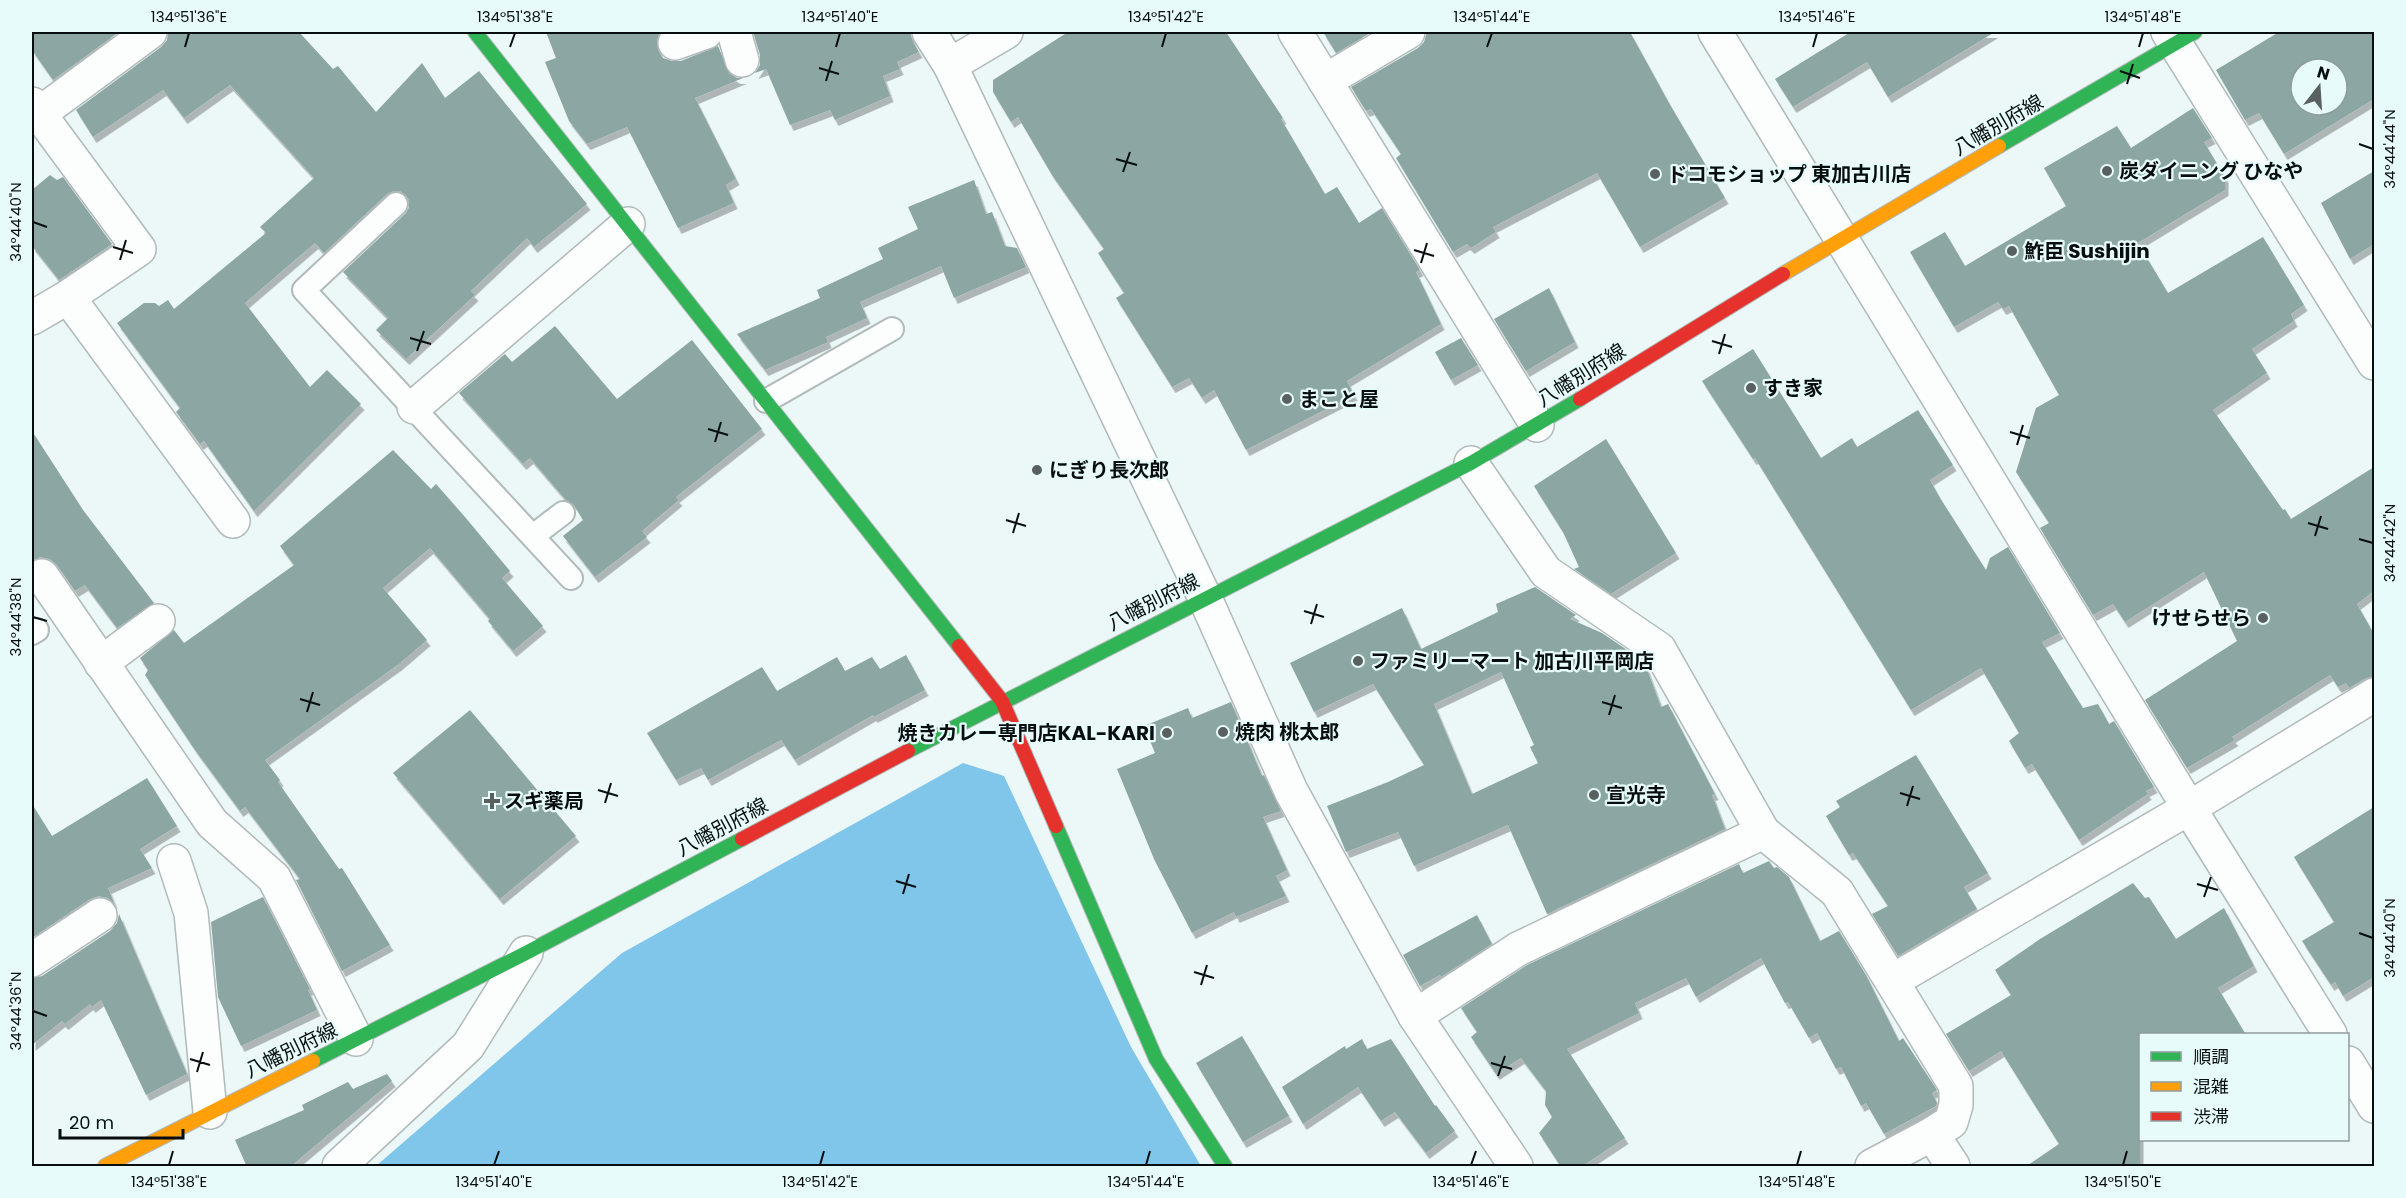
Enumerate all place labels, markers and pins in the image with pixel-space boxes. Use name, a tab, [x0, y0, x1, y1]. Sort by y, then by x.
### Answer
place label: 炭ダイニング ひなや	[2119, 157, 2303, 185]
place label: ドコモショップ 東加古川店	[1667, 160, 1911, 188]
marker: 炭ダイニング ひなや	[2100, 164, 2114, 178]
marker: ドコモショップ 東加古川店	[1648, 167, 1662, 181]
place label: 鮓臣 Sushijin	[2024, 237, 2150, 265]
marker: 鮓臣 Sushijin	[2005, 244, 2019, 258]
place label: すき家	[1763, 374, 1823, 402]
marker: すき家	[1744, 381, 1758, 395]
place label: まこと屋	[1299, 385, 1379, 413]
marker: まこと屋	[1280, 392, 1294, 406]
place label: にぎり長次郎	[1049, 456, 1169, 484]
marker: にぎり長次郎	[1030, 463, 1044, 477]
place label: けせらせら	[2151, 604, 2251, 632]
marker: けせらせら	[2256, 611, 2270, 625]
place label: ファミリーマート 加古川平岡店	[1370, 647, 1654, 675]
marker: ファミリーマート 加古川平岡店	[1351, 654, 1365, 668]
place label: 焼肉 桃太郎	[1235, 718, 1339, 746]
place label: 焼きカレー専門店KAL-KARI	[898, 719, 1155, 747]
marker: 焼肉 桃太郎	[1216, 725, 1230, 739]
marker: 焼きカレー専門店KAL-KARI	[1160, 726, 1174, 740]
place label: 宣光寺	[1606, 781, 1666, 809]
place label: スギ薬局	[504, 787, 584, 815]
marker: 宣光寺	[1587, 788, 1601, 802]
marker: スギ薬局	[485, 794, 499, 808]

